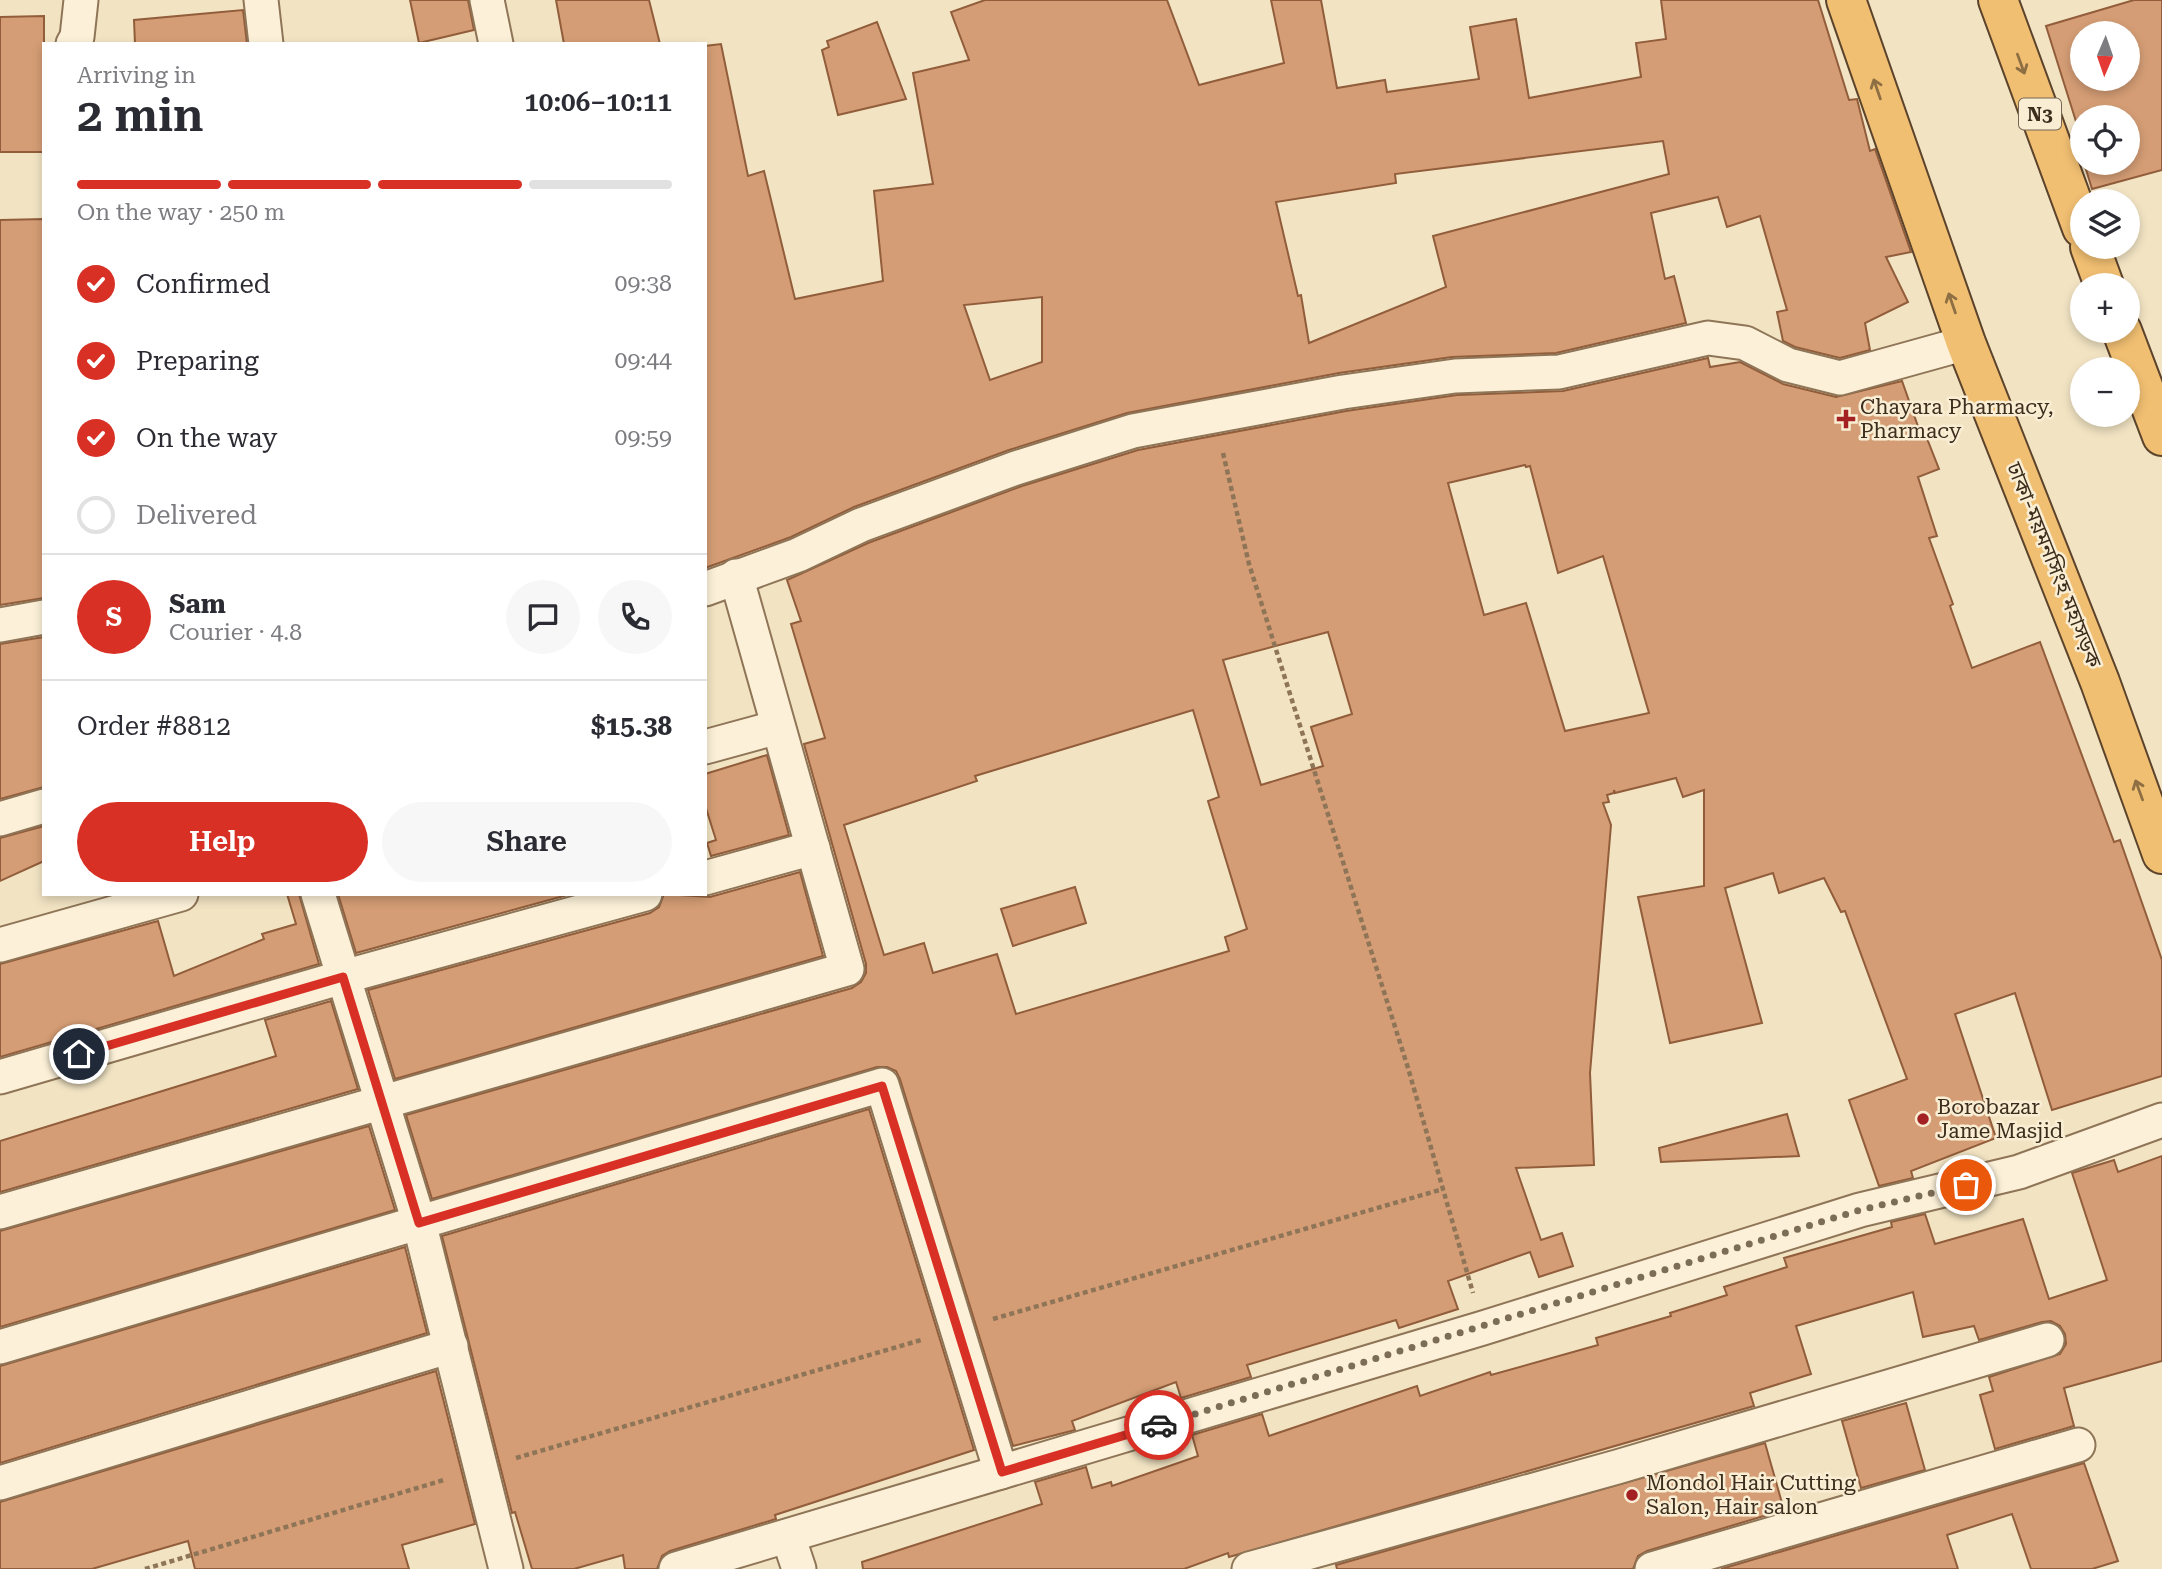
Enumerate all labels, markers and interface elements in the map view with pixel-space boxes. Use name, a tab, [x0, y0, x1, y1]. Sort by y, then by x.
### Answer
north arrow	[2070, 21, 2140, 91]
map controls	[2070, 21, 2140, 427]
one-way arrow	[2016, 53, 2029, 74]
text: Arriving in	[77, 62, 196, 89]
one-way arrow	[1870, 78, 1882, 100]
text: 10:06–10:11	[524, 87, 672, 117]
text: 2 min	[77, 88, 204, 142]
road number: N3	[2019, 98, 2061, 130]
button: locate	[2070, 105, 2140, 175]
button: layers	[2070, 189, 2140, 259]
text: On the way · 250 m	[77, 199, 285, 226]
icon: check	[77, 265, 115, 303]
text: Confirmed	[136, 269, 271, 299]
text: 09:38	[615, 270, 672, 297]
button: +	[2070, 273, 2140, 343]
one-way arrow	[1945, 293, 1957, 315]
icon: check	[77, 342, 115, 380]
text: Preparing	[136, 346, 259, 376]
text: 09:44	[615, 347, 672, 374]
button: −	[2070, 357, 2140, 427]
place label: Chayara Pharmacy, Pharmacy	[1860, 395, 2054, 443]
marker: Chayara Pharmacy, Pharmacy	[1838, 411, 1854, 427]
icon: check	[77, 419, 115, 457]
text: On the way	[136, 423, 277, 453]
text: 09:59	[615, 424, 672, 451]
street label: ঢাকা-ময়মনসিংহ মহাসড়ক	[2001, 458, 2107, 672]
text: Delivered	[136, 500, 257, 530]
button: chat	[506, 580, 580, 654]
button: phone	[598, 580, 672, 654]
text: Sam	[169, 589, 226, 619]
text: S	[106, 602, 122, 632]
text: Courier · 4.8	[169, 619, 302, 646]
text: Order #8812	[77, 711, 231, 741]
text: $15.38	[591, 711, 672, 741]
one-way arrow	[2132, 780, 2144, 802]
button: Help	[77, 802, 368, 882]
button: Share	[382, 802, 672, 882]
pin	[49, 1024, 109, 1084]
icon: home	[60, 1035, 98, 1073]
place label: Borobazar Jame Masjid	[1937, 1095, 2064, 1143]
marker: Borobazar Jame Masjid	[1915, 1111, 1931, 1127]
pin	[1936, 1155, 1996, 1215]
icon: bag	[1947, 1166, 1985, 1204]
courier	[1124, 1390, 1194, 1460]
icon: car	[1140, 1406, 1178, 1444]
place label: Mondol Hair Cutting Salon, Hair salon	[1646, 1471, 1856, 1519]
marker: Mondol Hair Cutting Salon, Hair salon	[1624, 1487, 1640, 1503]

